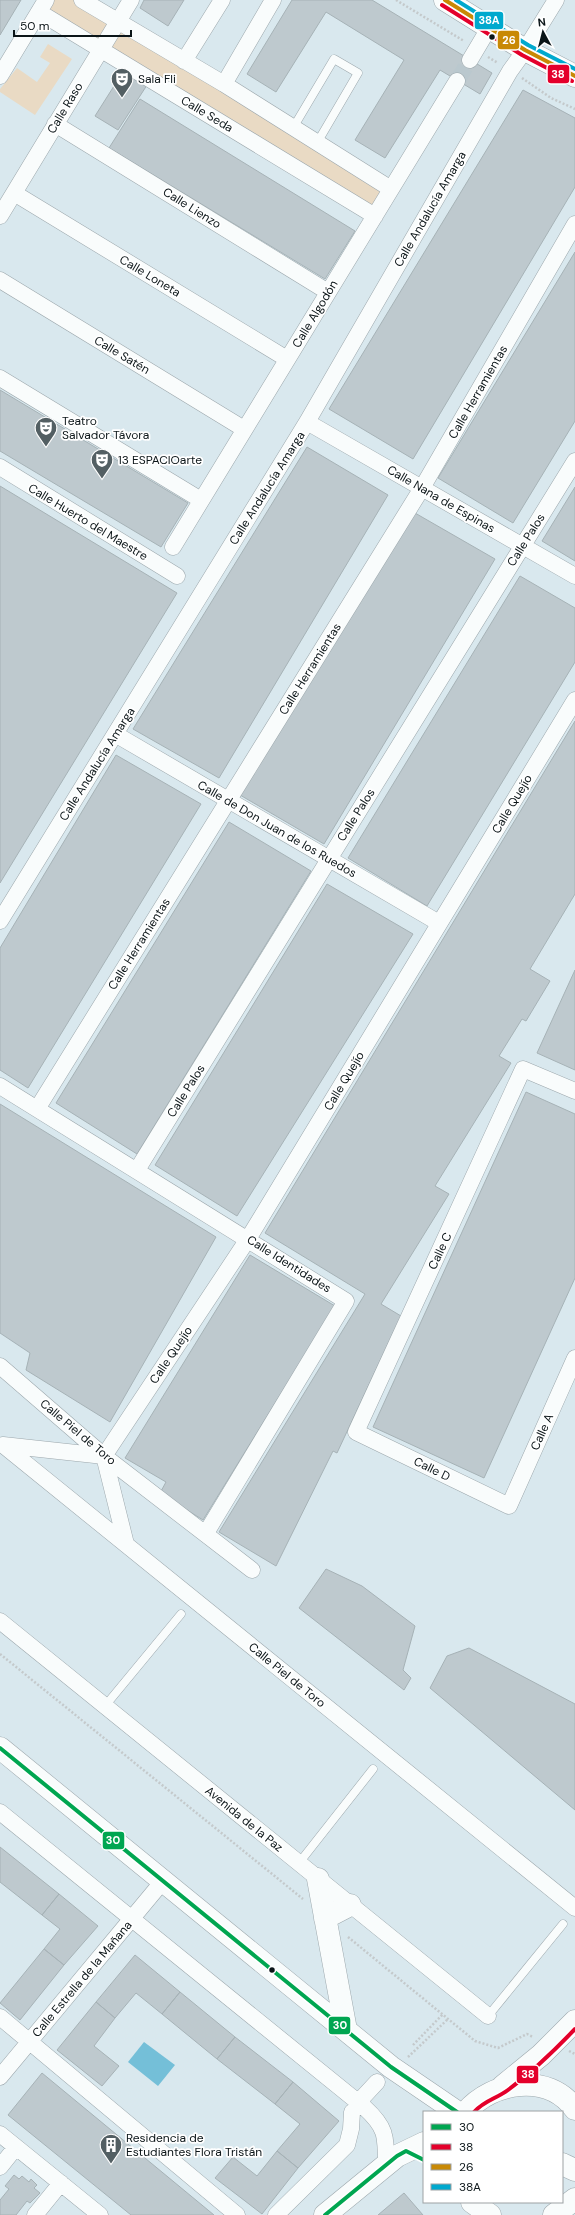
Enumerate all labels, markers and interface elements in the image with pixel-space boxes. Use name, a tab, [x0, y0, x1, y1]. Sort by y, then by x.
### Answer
line badge: 38A	[474, 11, 504, 30]
scale bar	[14, 12, 131, 38]
north arrow	[523, 12, 563, 52]
text: 38A	[478, 13, 500, 27]
text: N	[537, 15, 547, 30]
text: 50 m	[20, 18, 49, 34]
line badge: 26	[497, 30, 520, 50]
unlabelled marker	[487, 32, 497, 42]
text: 26	[502, 33, 516, 47]
line badge: 38	[547, 64, 570, 84]
theatre icon: Sala Fli	[109, 66, 135, 99]
text: 38	[551, 67, 565, 81]
place label: Sala Fli	[138, 71, 176, 87]
street label: Calle Raso	[43, 79, 87, 137]
street label: Calle Seda	[178, 92, 236, 136]
street label: Calle Andalucía Amarga	[390, 148, 470, 270]
street label: Calle Lienzo	[160, 184, 224, 232]
street label: Calle Loneta	[117, 252, 183, 300]
street label: Calle Algodón	[289, 277, 342, 351]
street label: Calle Satén	[91, 332, 153, 378]
street label: Calle Herramientas	[445, 342, 511, 442]
place label: Teatro Salvador Távora	[62, 413, 149, 443]
theatre icon: Teatro Salvador Távora	[33, 415, 59, 448]
street label: Calle Andalucía Amarga	[226, 428, 308, 548]
theatre icon: 13 ESPACIOarte	[89, 447, 115, 480]
place label: 13 ESPACIOarte	[118, 452, 202, 468]
street label: Calle Nana de Espinas	[384, 462, 498, 536]
street label: Calle Huerto del Maestre	[25, 480, 151, 564]
street label: Calle Palos	[503, 511, 549, 569]
street label: Calle Herramientas	[275, 620, 345, 718]
street label: Calle Andalucía Amarga	[56, 704, 138, 824]
street label: Calle Quejío	[488, 772, 536, 836]
street label: Calle de Don Juan de los Ruedos	[195, 777, 359, 881]
street label: Calle Palos	[333, 786, 379, 844]
street label: Calle Herramientas	[104, 895, 174, 993]
street label: Calle Quejío	[320, 1049, 368, 1113]
street label: Calle Palos	[163, 1062, 209, 1120]
street label: Calle C	[424, 1230, 456, 1272]
street label: Calle Identidades	[244, 1232, 334, 1296]
street label: Calle Quejío	[146, 1323, 196, 1387]
street label: Calle Piel de Toro	[37, 1395, 119, 1469]
street label: Calle A	[527, 1411, 557, 1453]
street label: Calle D	[411, 1453, 453, 1485]
street label: Calle Piel de Toro	[245, 1639, 329, 1711]
street label: Avenida de la Paz	[202, 1783, 286, 1855]
line badge: 30	[102, 1831, 125, 1850]
text: 30	[106, 1833, 120, 1847]
street label: Calle Estrella de la Mañana	[29, 1917, 135, 2041]
unlabelled marker	[267, 1965, 277, 1975]
line badge: 30	[328, 2016, 351, 2035]
text: 30	[333, 2018, 347, 2032]
line badge: 38	[516, 2065, 539, 2084]
text: 38	[521, 2067, 535, 2081]
legend	[423, 2111, 563, 2203]
text: 30	[459, 2119, 474, 2135]
place label: Residencia de Estudiantes Flora Tristán	[126, 2130, 262, 2160]
building icon: Residencia de Estudiantes Flora Tristán	[98, 2132, 124, 2165]
text: 38	[459, 2139, 473, 2155]
text: 26	[459, 2159, 473, 2175]
text: 38A	[459, 2179, 481, 2195]

